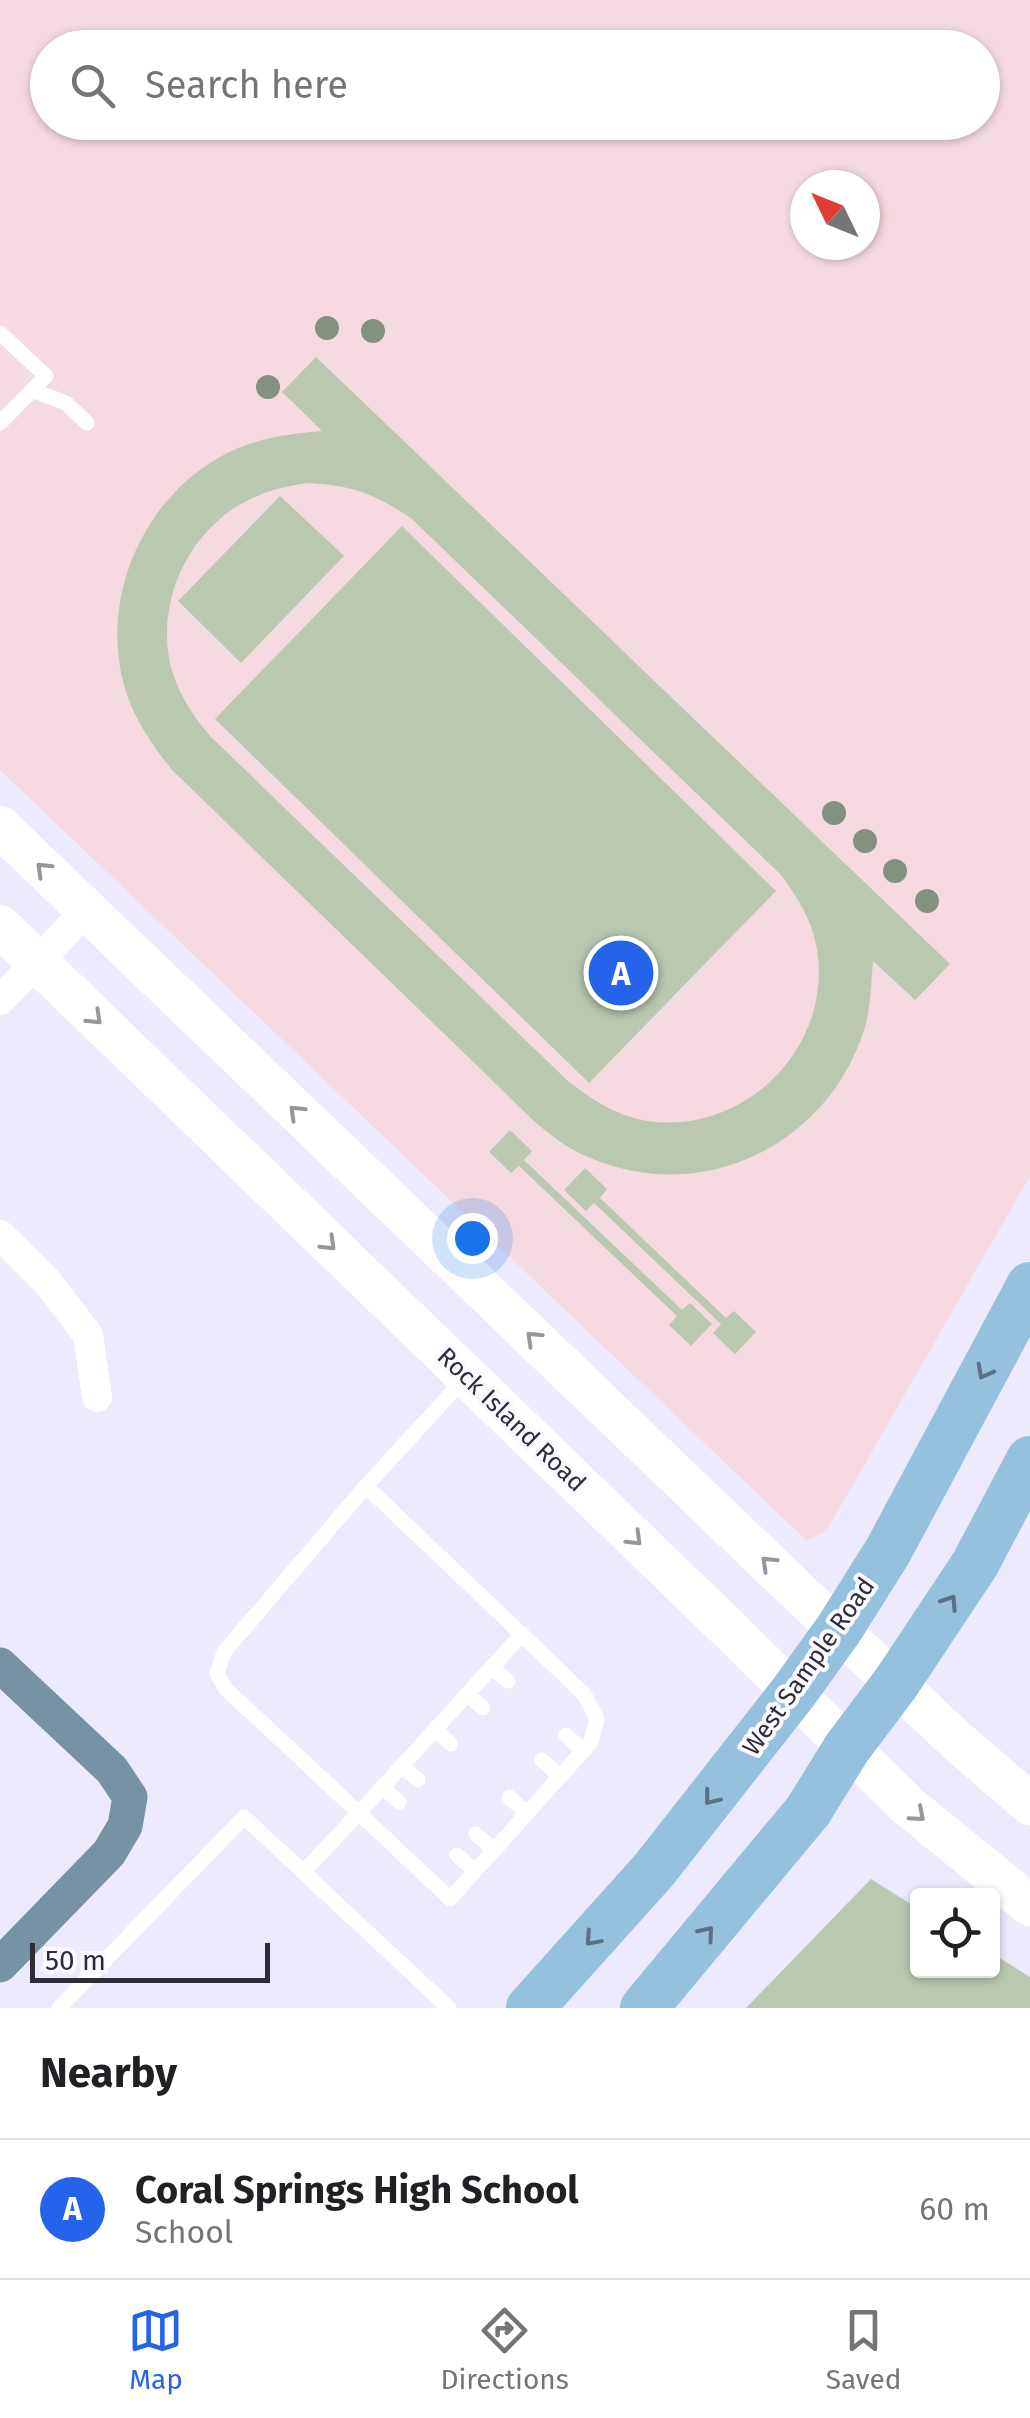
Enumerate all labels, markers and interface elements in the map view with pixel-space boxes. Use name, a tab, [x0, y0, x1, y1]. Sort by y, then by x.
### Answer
search box	[30, 30, 1000, 140]
icon: search	[65, 58, 120, 113]
text: Search here	[145, 62, 348, 108]
north arrow	[790, 170, 880, 260]
one-way arrow	[36, 863, 55, 881]
pin: A	[588, 936, 654, 1010]
one-way arrow	[84, 1006, 102, 1024]
one-way arrow	[290, 1106, 308, 1124]
your location	[447, 1213, 498, 1264]
one-way arrow	[318, 1232, 336, 1250]
one-way arrow	[526, 1332, 545, 1350]
street label: Rock Island Road	[431, 1341, 592, 1498]
one-way arrow	[977, 1361, 996, 1380]
one-way arrow	[624, 1527, 642, 1545]
one-way arrow	[761, 1557, 780, 1575]
street label: West Sample Road	[736, 1572, 881, 1761]
one-way arrow	[938, 1594, 957, 1612]
one-way arrow	[705, 1786, 723, 1804]
one-way arrow	[907, 1803, 925, 1821]
map controls	[910, 1888, 1000, 1978]
button: locate	[910, 1888, 1000, 1978]
one-way arrow	[695, 1926, 713, 1945]
one-way arrow	[586, 1927, 604, 1946]
scale bar	[30, 1938, 270, 1982]
text: 50 m	[45, 1944, 106, 1977]
text: Nearby	[40, 2048, 177, 2098]
text: Coral Springs High School	[135, 2167, 579, 2213]
text: A	[63, 2190, 82, 2228]
text: 60 m	[919, 2190, 990, 2228]
text: School	[135, 2213, 233, 2251]
tab: Map	[128, 2303, 183, 2396]
tab: Directions	[440, 2303, 569, 2396]
tab: Saved	[826, 2303, 902, 2396]

